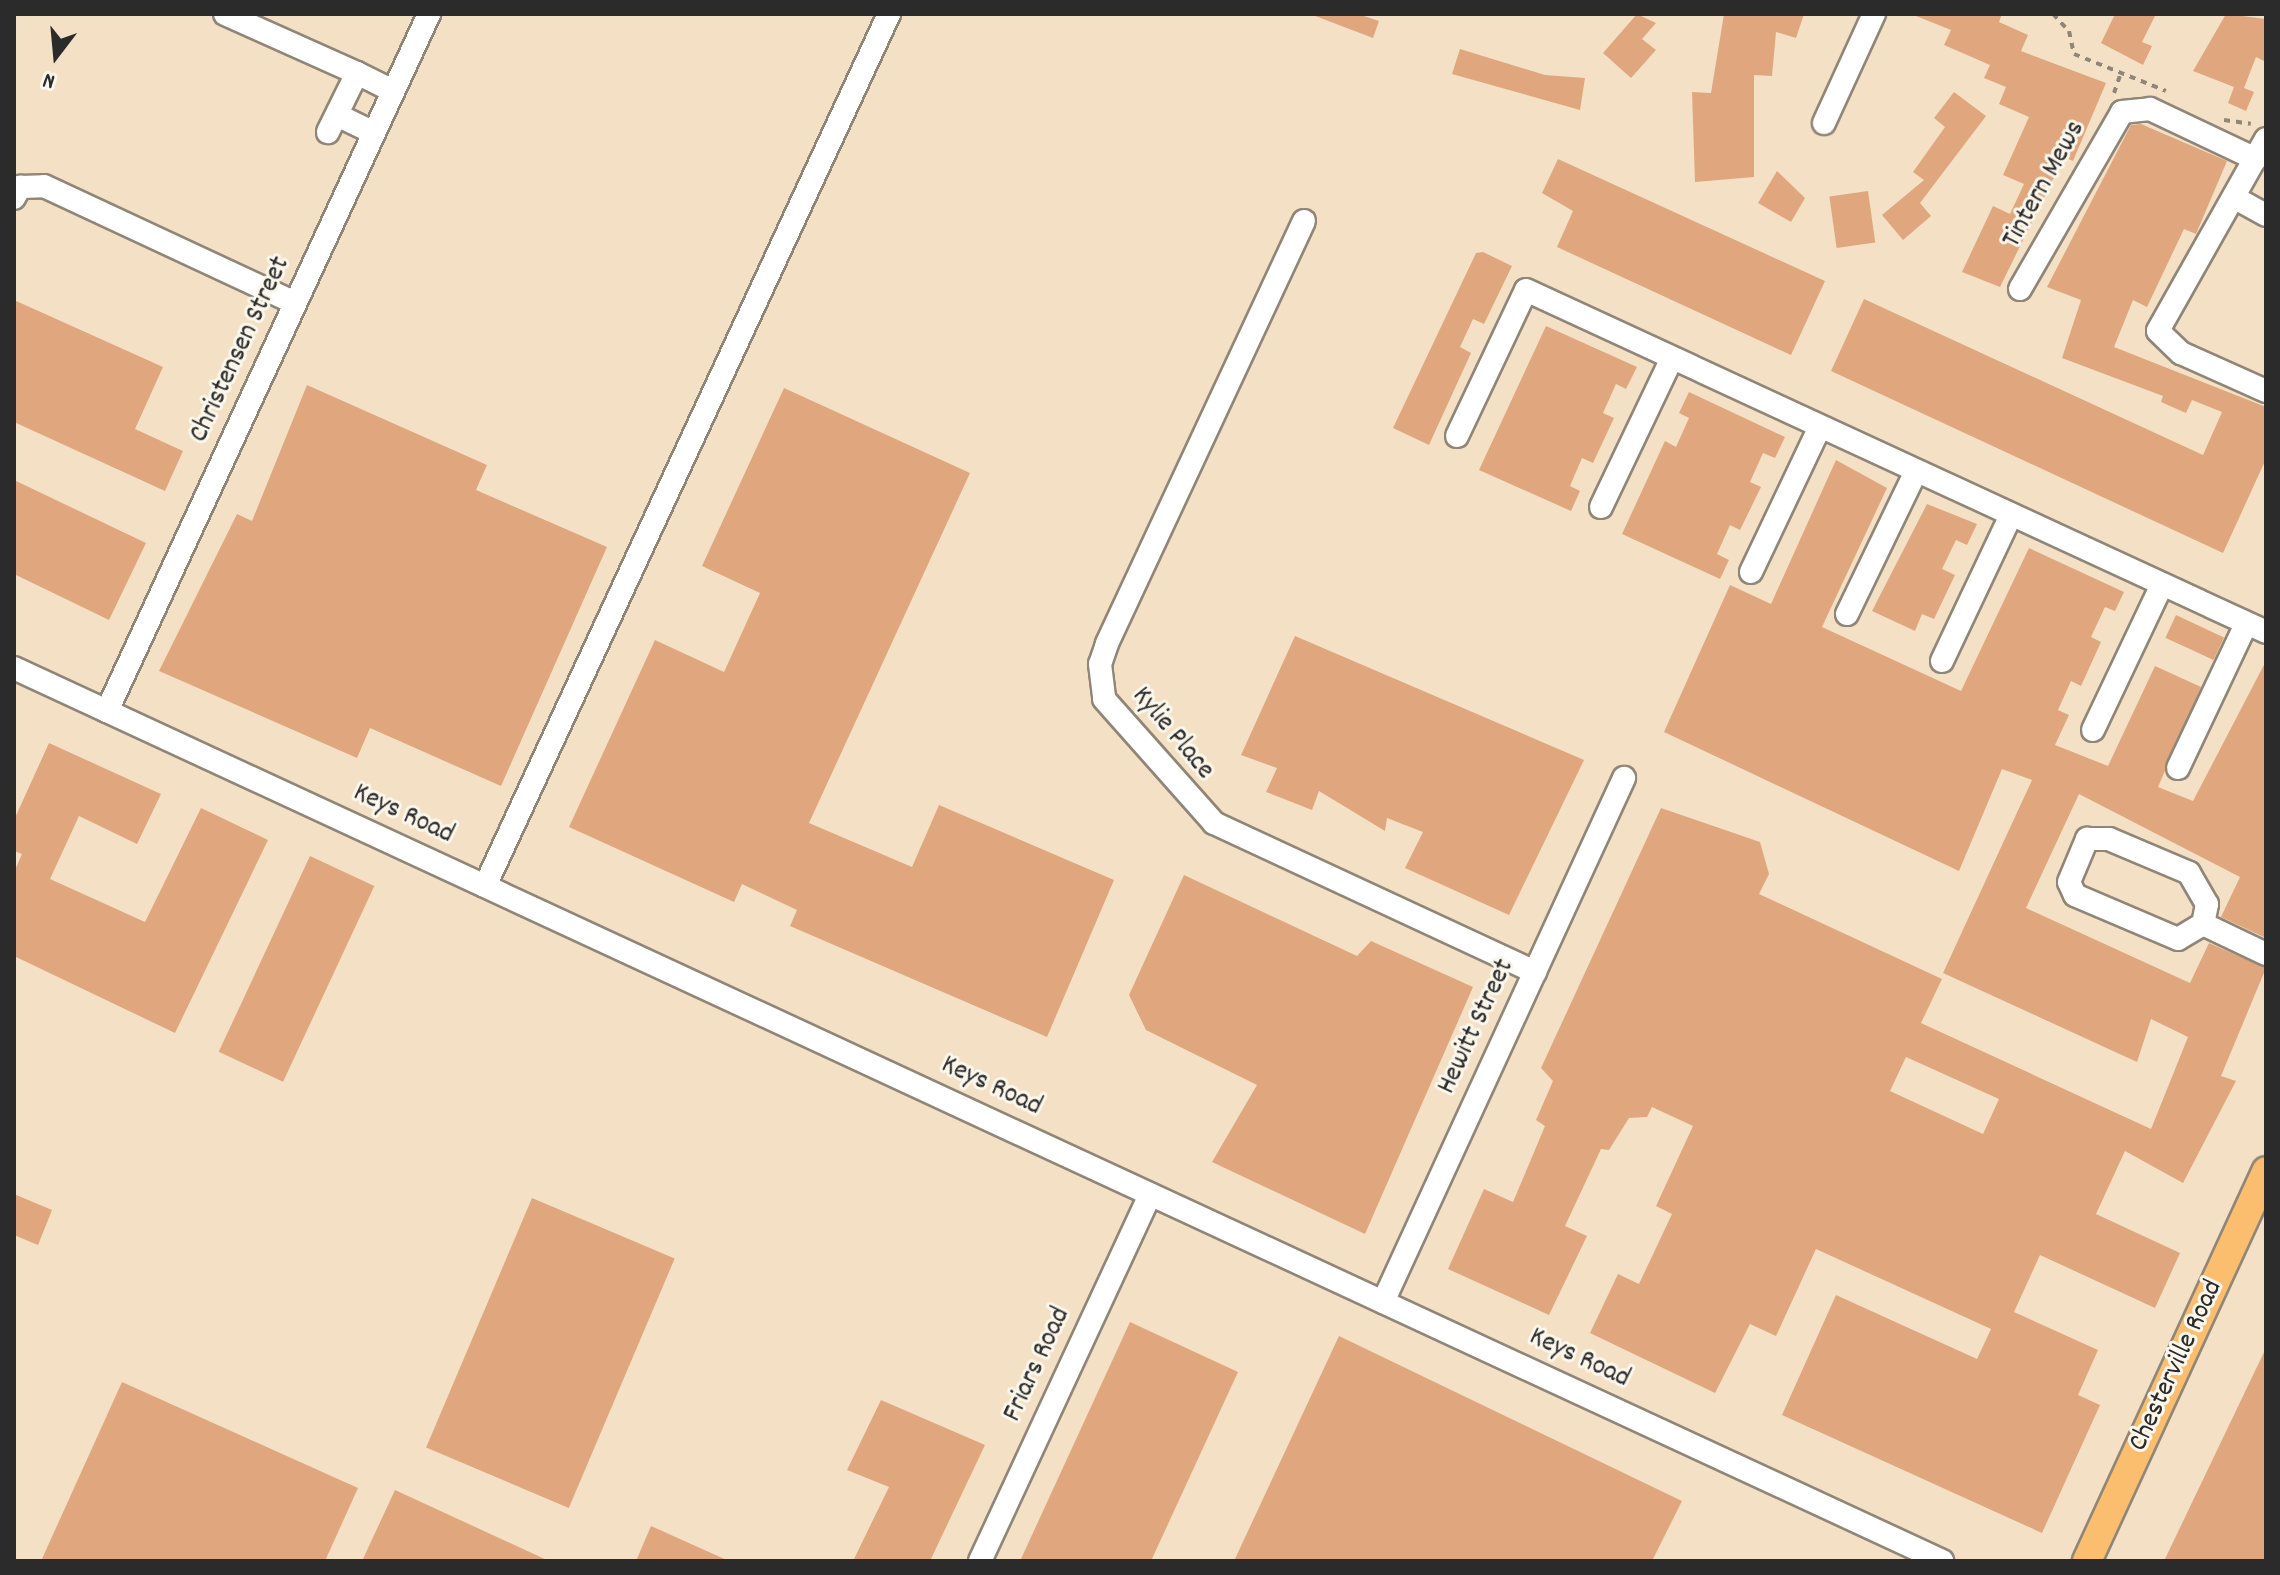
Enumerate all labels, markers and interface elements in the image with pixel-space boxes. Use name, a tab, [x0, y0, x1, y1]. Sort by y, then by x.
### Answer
north arrow	[16, 16, 96, 96]
text: N	[40, 63, 59, 96]
street label: Tintern Mews	[1996, 116, 2094, 254]
street label: Christensen Street	[183, 252, 299, 448]
street label: Kylie Place	[1123, 681, 1221, 787]
street label: Keys Road	[347, 777, 459, 853]
street label: Hewitt Street	[1431, 954, 1523, 1100]
street label: Keys Road	[935, 1049, 1047, 1125]
street label: Chesterville Road	[2123, 1275, 2231, 1457]
street label: Friars Road	[997, 1303, 1079, 1427]
street label: Keys Road	[1523, 1321, 1635, 1397]

